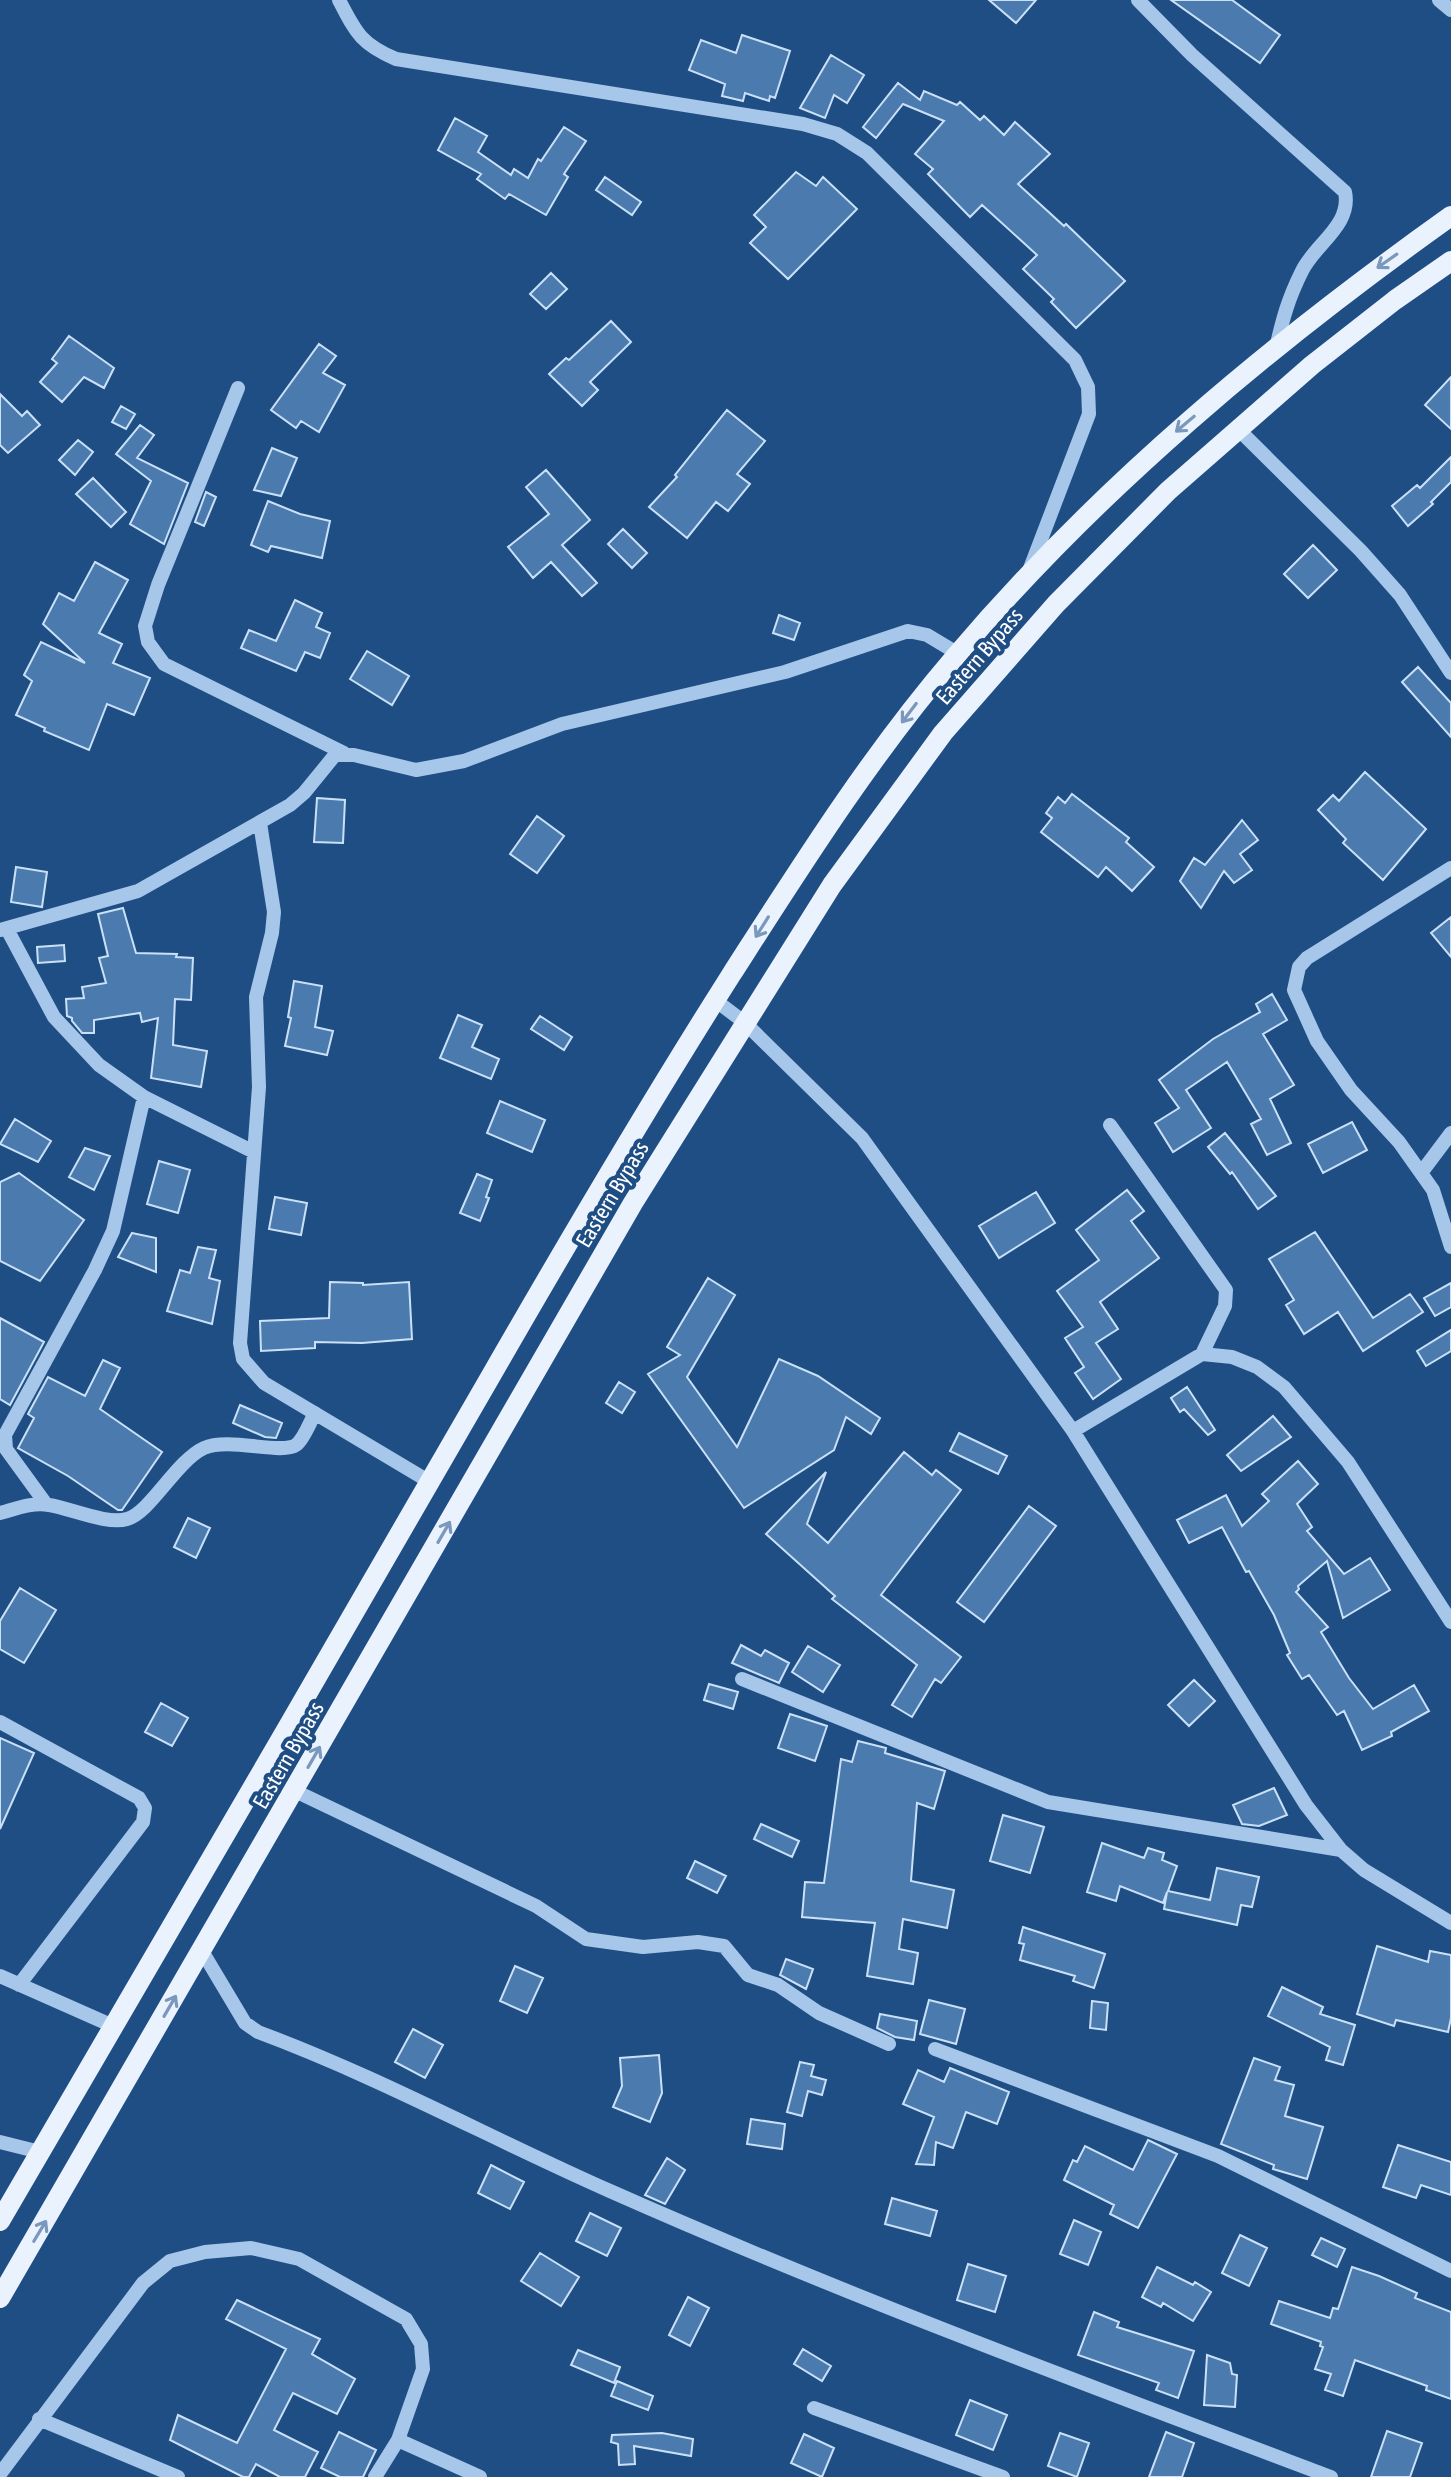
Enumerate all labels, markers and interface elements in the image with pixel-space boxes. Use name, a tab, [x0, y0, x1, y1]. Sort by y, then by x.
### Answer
one-way arrow	[1377, 253, 1399, 269]
one-way arrow	[1176, 415, 1196, 433]
street label: Eastern Bypass	[930, 602, 1028, 710]
one-way arrow	[901, 702, 918, 723]
one-way arrow	[753, 915, 769, 938]
street label: Eastern Bypass	[570, 1136, 654, 1252]
one-way arrow	[436, 1521, 452, 1544]
street label: Eastern Bypass	[247, 1697, 329, 1813]
one-way arrow	[306, 1746, 322, 1769]
one-way arrow	[163, 1995, 178, 2019]
one-way arrow	[32, 2220, 48, 2243]

